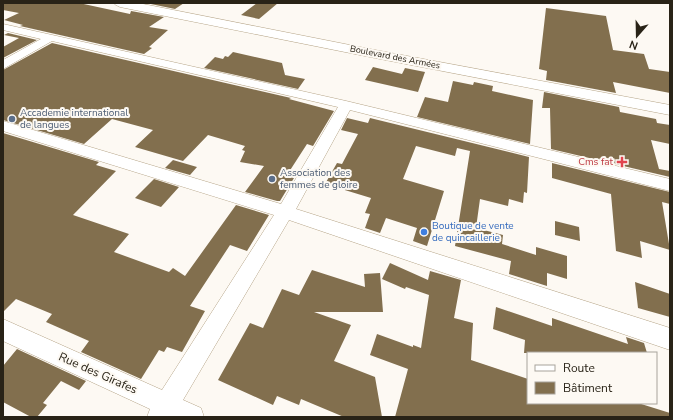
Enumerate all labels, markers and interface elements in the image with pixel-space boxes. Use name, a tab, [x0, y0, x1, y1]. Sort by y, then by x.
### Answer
north arrow	[617, 16, 657, 56]
text: N	[627, 36, 640, 53]
street label: Boulevard des Armées	[349, 42, 441, 72]
place label: Accademie international de langues	[20, 106, 128, 132]
marker: Accademie international de langues	[7, 114, 17, 124]
place label: Cms fat	[578, 155, 614, 169]
marker: Cms fat	[616, 156, 628, 168]
place label: Association des femmes de gloire	[280, 166, 358, 192]
marker: Association des femmes de gloire	[267, 174, 277, 184]
place label: Boutique de vente de quincaillerie	[432, 219, 514, 245]
marker: Boutique de vente de quincaillerie	[419, 227, 429, 237]
street label: Rue des Girafes	[56, 348, 140, 398]
legend	[527, 352, 657, 404]
text: Route	[563, 360, 595, 376]
text: Bâtiment	[563, 380, 613, 396]

